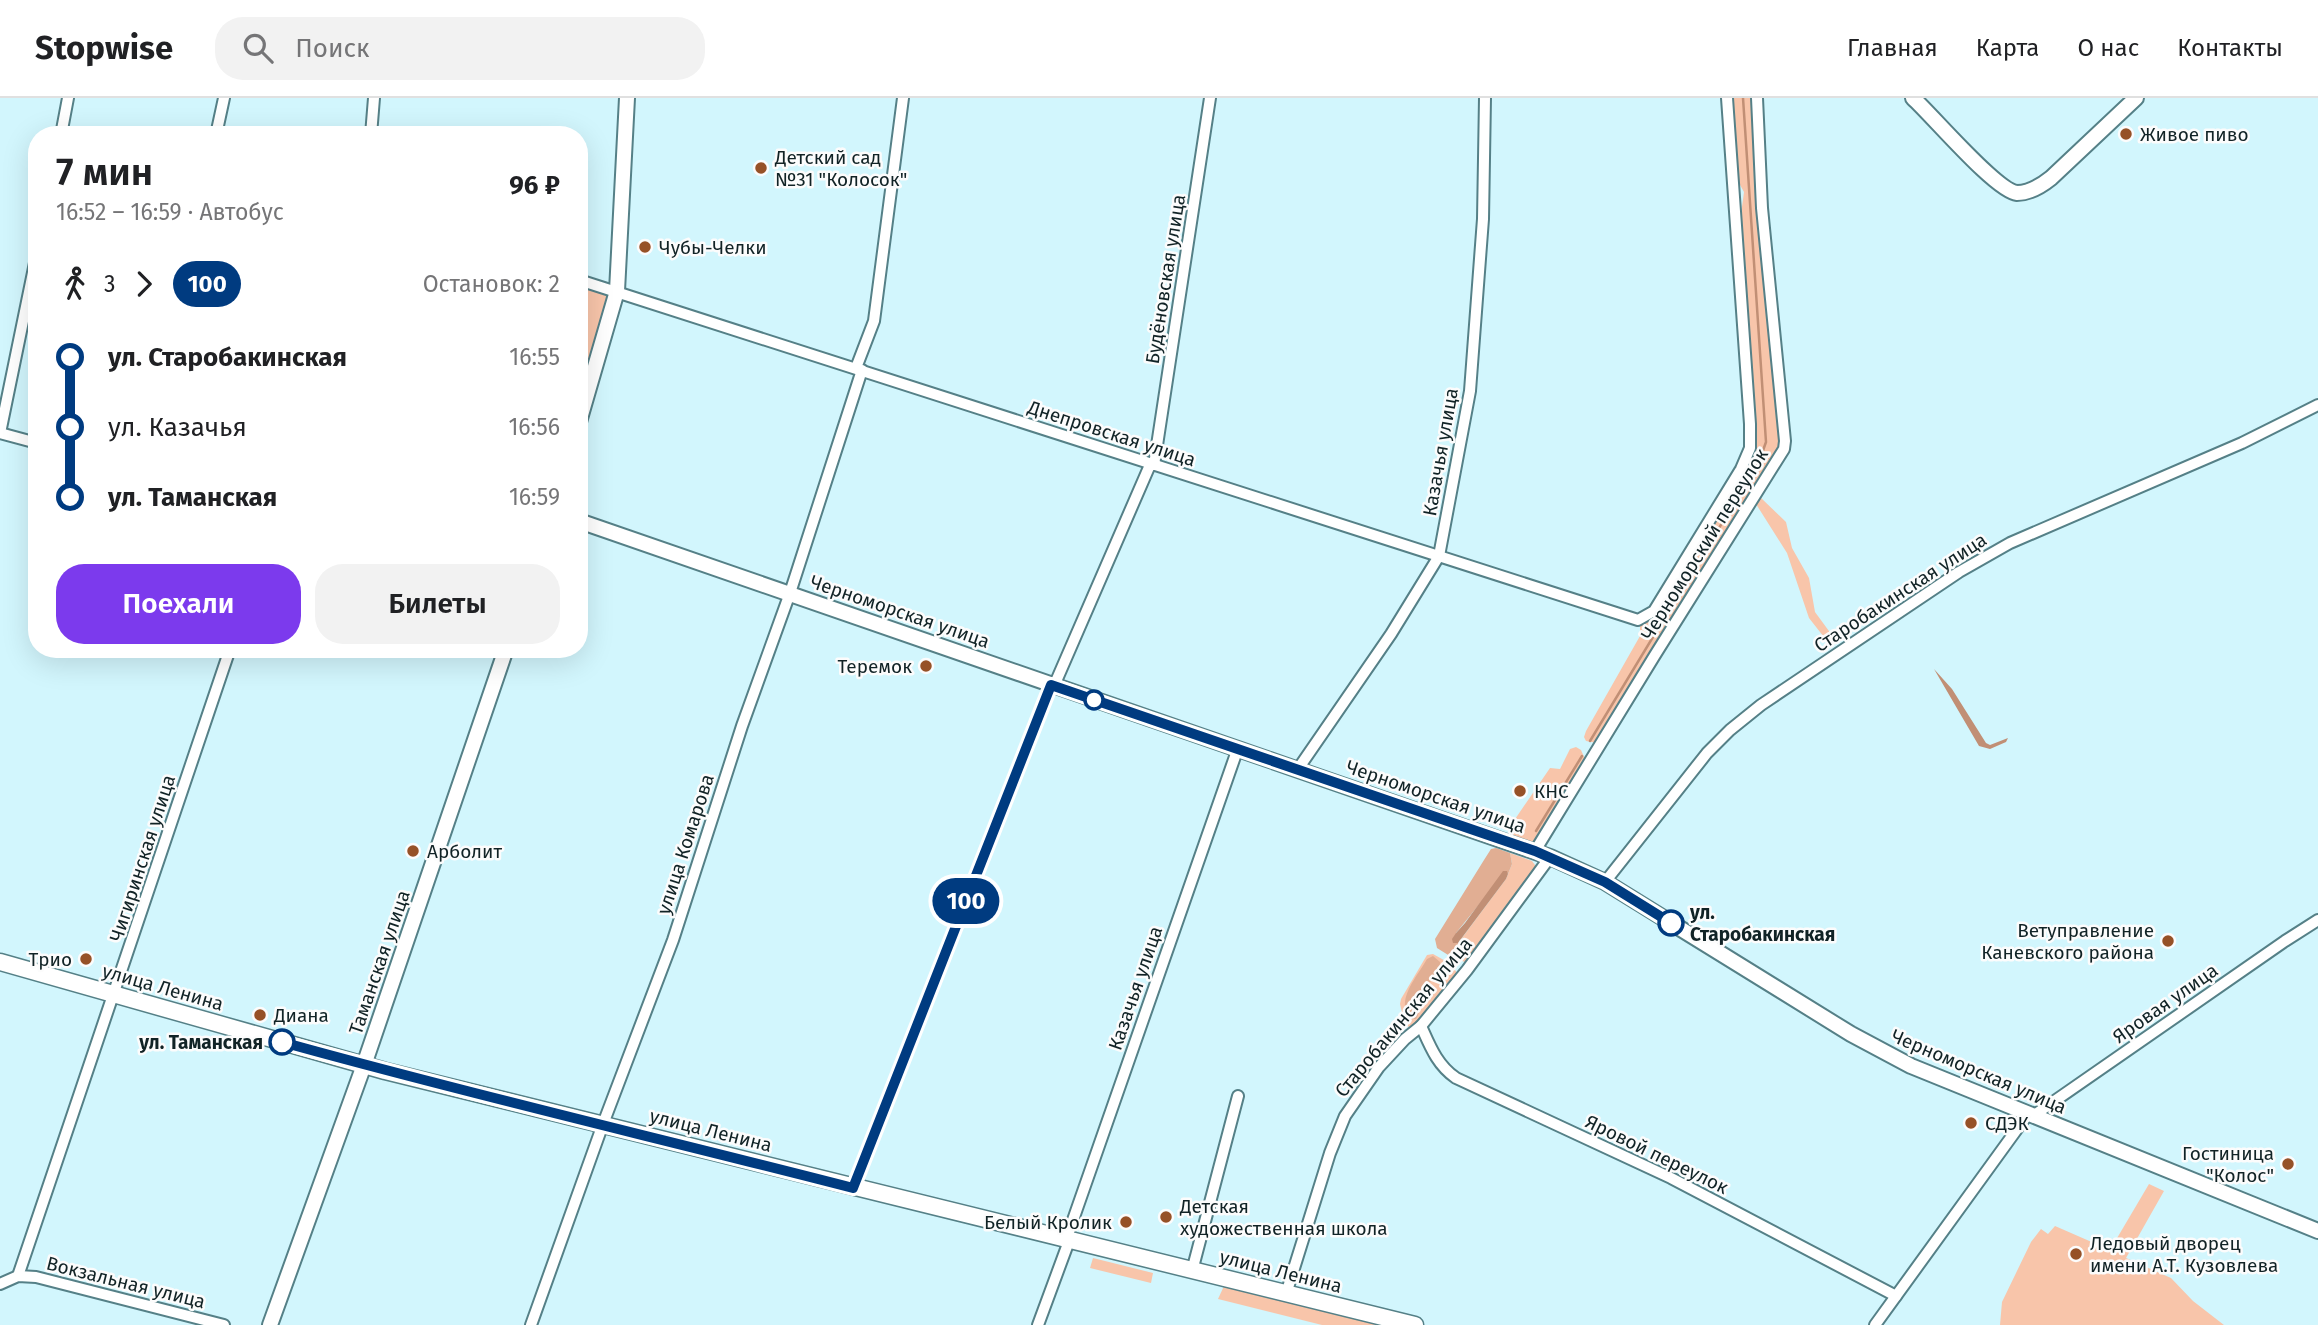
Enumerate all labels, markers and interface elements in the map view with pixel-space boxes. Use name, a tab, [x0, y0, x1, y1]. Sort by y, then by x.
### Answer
search box	[215, 17, 705, 80]
text: Stopwise	[35, 28, 173, 68]
icon: search	[239, 29, 277, 67]
text: Поиск	[295, 33, 369, 64]
text: Главная	[1847, 34, 1938, 62]
text: Карта	[1976, 34, 2039, 62]
text: О нас	[2077, 34, 2139, 62]
text: Контакты	[2177, 34, 2283, 62]
place label: Живое пиво	[2140, 123, 2248, 146]
marker: Живое пиво	[2118, 126, 2134, 142]
place label: Детский сад №31 "Колосок"	[774, 146, 907, 191]
text: 7 мин	[56, 149, 153, 195]
marker: Детский сад №31 "Колосок"	[753, 160, 769, 176]
text: 96 ₽	[509, 170, 560, 201]
street label: Будёновская улица	[1141, 193, 1190, 366]
text: 16:52 – 16:59 · Автобус	[56, 198, 284, 226]
place label: Чубы-Челки	[659, 236, 767, 259]
marker: Чубы-Челки	[637, 239, 653, 255]
icon: walk	[56, 265, 94, 303]
icon: forward	[125, 265, 163, 303]
text: 3	[104, 270, 115, 298]
text: 100	[187, 270, 227, 298]
text: Остановок: 2	[423, 270, 560, 298]
text: ул. Старобакинская	[108, 342, 347, 373]
text: 16:55	[509, 343, 560, 371]
street label: Казачья улица	[1418, 386, 1463, 518]
street label: Днепровская улица	[1024, 395, 1199, 471]
text: ул. Казачья	[108, 412, 247, 443]
text: 16:56	[508, 413, 560, 441]
street label: Черноморский переулок	[1636, 444, 1773, 644]
text: ул. Таманская	[108, 482, 277, 513]
text: 16:59	[509, 483, 560, 511]
street label: Старобакинская улица	[1810, 528, 1991, 657]
button: Поехали	[56, 564, 301, 644]
button: Билеты	[315, 564, 560, 644]
street label: Черноморская улица	[807, 570, 993, 653]
place label: Теремок	[838, 655, 912, 678]
marker: Теремок	[918, 658, 934, 674]
unlabelled marker	[1084, 690, 1104, 710]
street label: Черноморская улица	[1343, 755, 1529, 838]
street label: улица Комарова	[652, 771, 719, 917]
street label: Чигиринская улица	[105, 772, 180, 944]
place label: КНС	[1534, 780, 1569, 803]
marker: КНС	[1512, 783, 1528, 799]
place label: Арболит	[427, 840, 502, 863]
marker: Арболит	[405, 843, 421, 859]
line badge: 100	[926, 878, 1006, 924]
street label: Таманская улица	[344, 887, 415, 1037]
text: 100	[946, 887, 986, 915]
place label: ул. Старобакинская	[1689, 901, 1835, 946]
marker: ул. Старобакинская	[1658, 910, 1684, 936]
place label: Ветуправление Каневского района	[1981, 919, 2154, 964]
street label: Казачья улица	[1103, 923, 1167, 1053]
street label: Старобакинская улица	[1330, 933, 1477, 1102]
marker: Ветуправление Каневского района	[2160, 933, 2176, 949]
place label: Трио	[28, 948, 72, 971]
marker: Трио	[78, 951, 94, 967]
street label: улица Ленина	[100, 959, 226, 1016]
street label: Яровая улица	[2108, 959, 2222, 1048]
place label: Диана	[273, 1004, 329, 1027]
marker: Диана	[252, 1007, 268, 1023]
street label: Черноморская улица	[1888, 1024, 2070, 1119]
marker: ул. Таманская	[269, 1029, 295, 1055]
place label: ул. Таманская	[138, 1031, 263, 1054]
street label: улица Ленина	[647, 1104, 774, 1157]
street label: Яровой переулок	[1582, 1110, 1732, 1199]
place label: СДЭК	[1985, 1112, 2029, 1135]
marker: СДЭК	[1963, 1115, 1979, 1131]
place label: Гостиница "Колос"	[2182, 1142, 2274, 1187]
marker: Гостиница "Колос"	[2280, 1156, 2296, 1172]
place label: Детская художественная школа	[1179, 1195, 1388, 1240]
marker: Детская художественная школа	[1158, 1209, 1174, 1225]
place label: Белый Кролик	[984, 1211, 1112, 1234]
marker: Белый Кролик	[1118, 1214, 1134, 1230]
place label: Ледовый дворец имени А.Т. Кузовлева	[2090, 1232, 2278, 1277]
street label: улица Ленина	[1217, 1245, 1344, 1298]
marker: Ледовый дворец имени А.Т. Кузовлева	[2068, 1246, 2084, 1262]
street label: Вокзальная улица	[44, 1252, 208, 1313]

